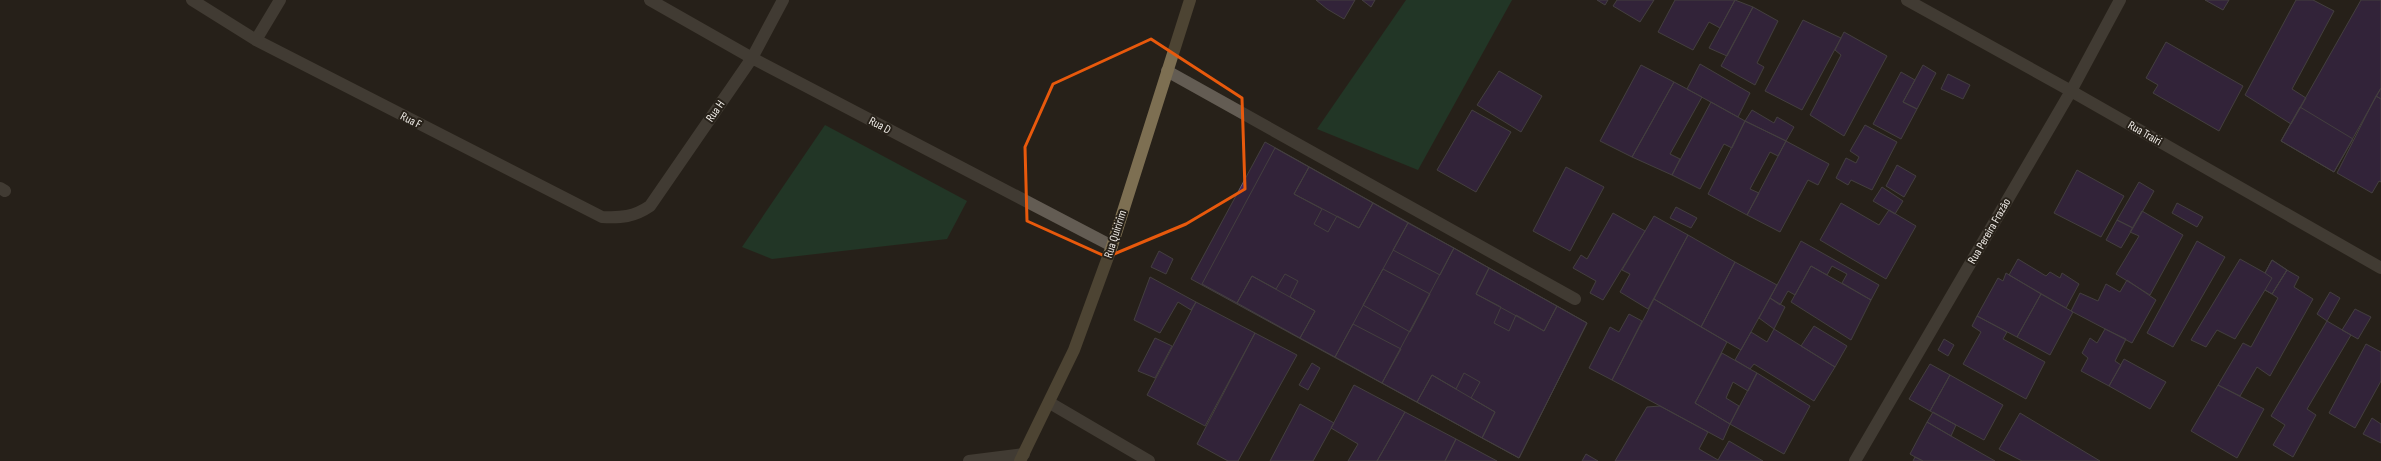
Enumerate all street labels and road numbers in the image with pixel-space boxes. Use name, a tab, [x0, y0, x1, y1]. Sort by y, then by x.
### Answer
street label: Rua H	[703, 97, 728, 125]
street label: Rua F	[398, 109, 424, 132]
street label: Rua D	[866, 113, 894, 138]
street label: Rua Trairi	[2125, 118, 2164, 149]
street label: Rua Pereira Frazão	[1965, 196, 2014, 267]
street label: Rua Quiririm	[1101, 208, 1130, 260]

